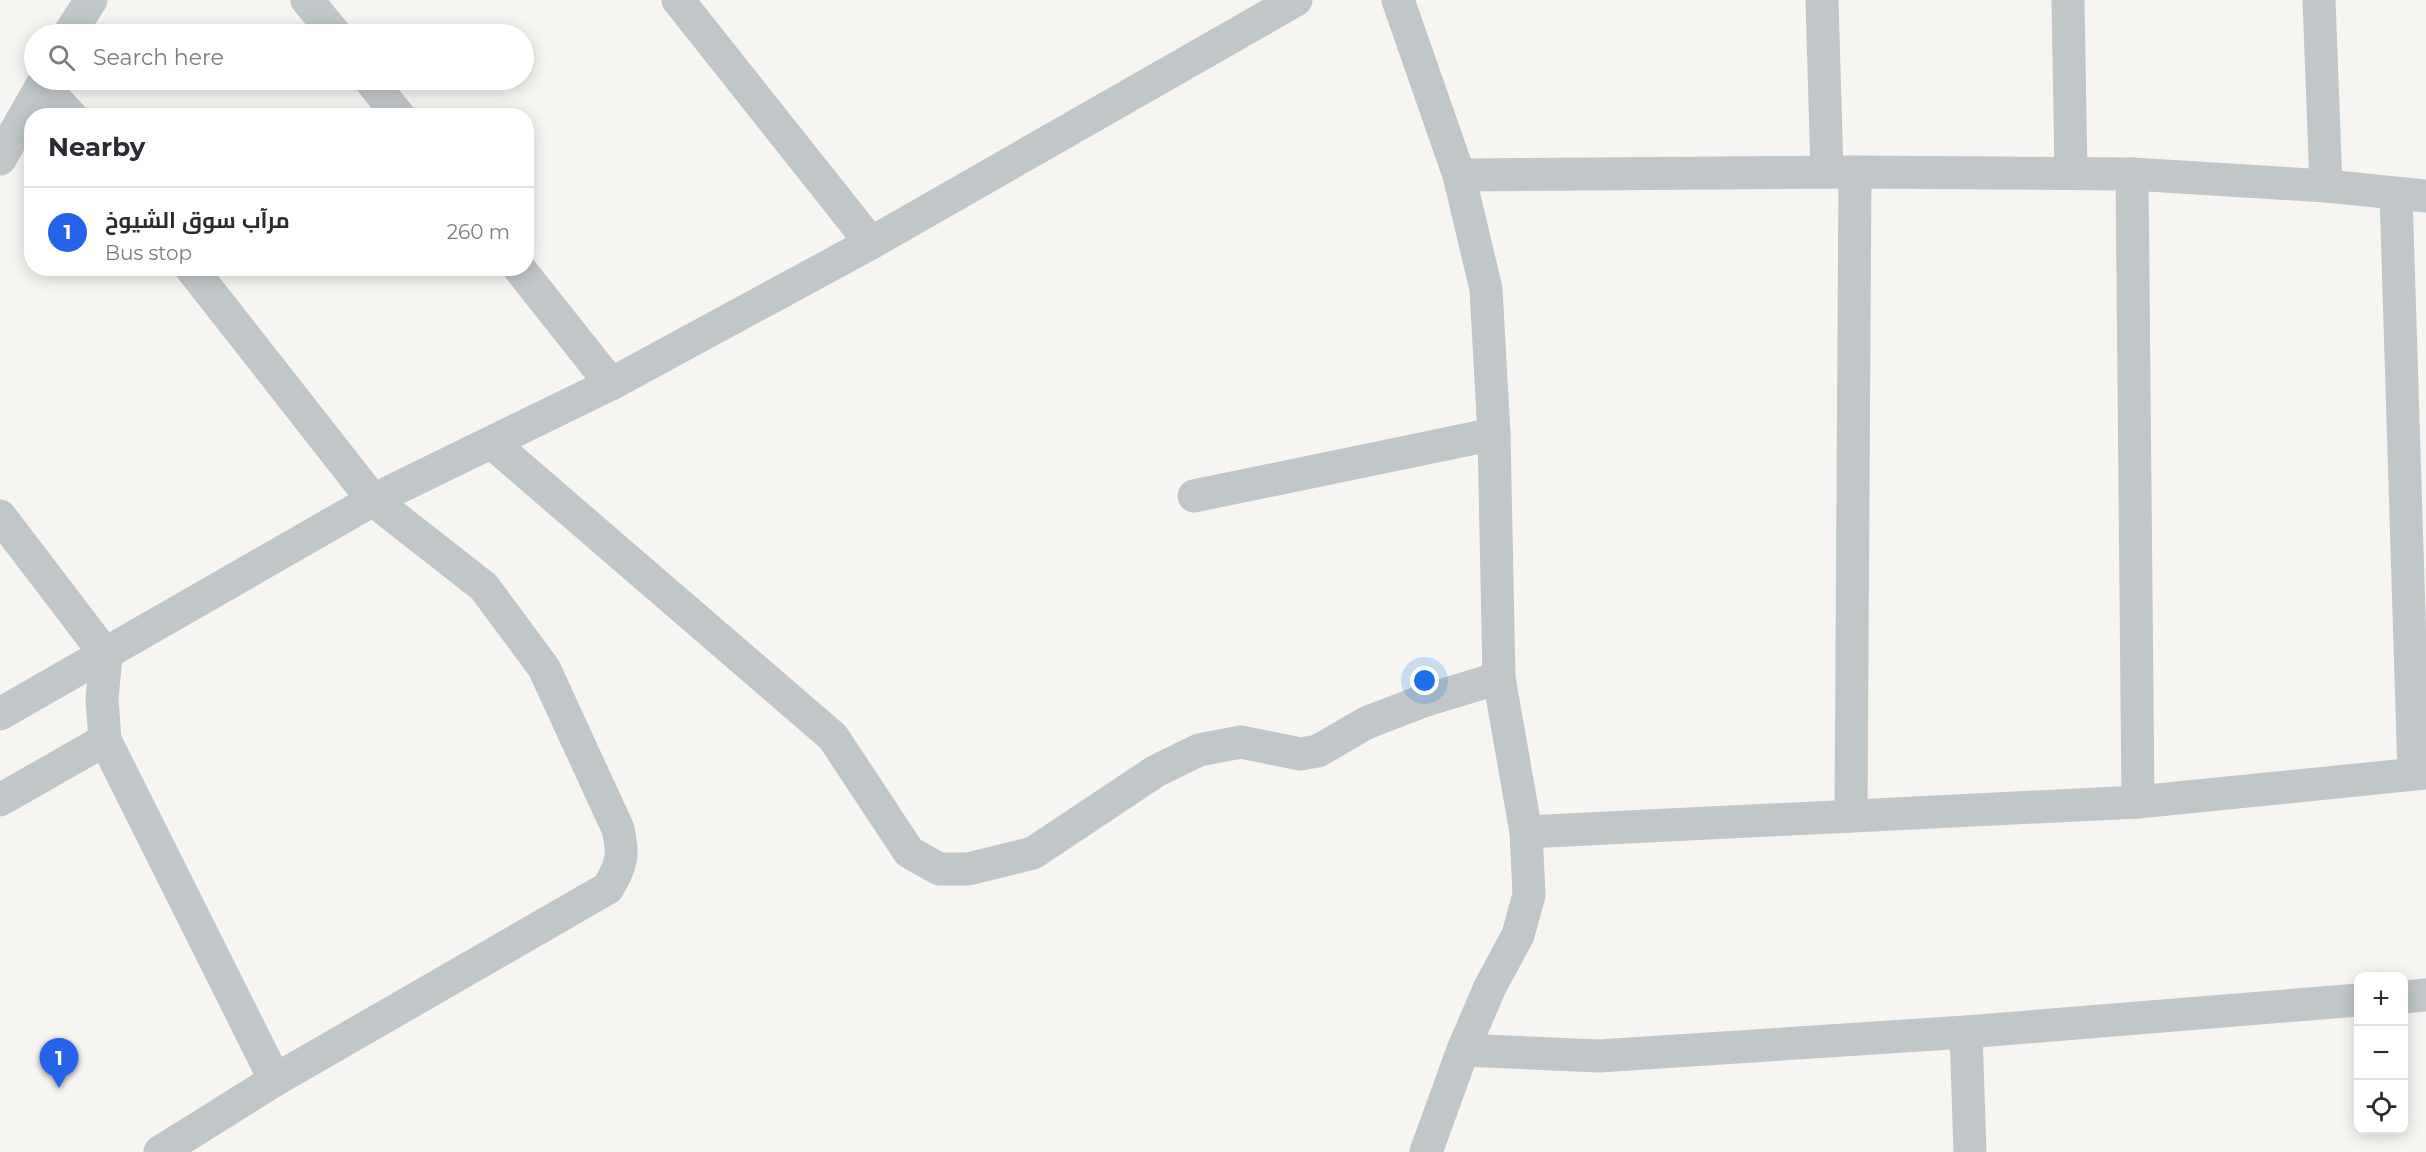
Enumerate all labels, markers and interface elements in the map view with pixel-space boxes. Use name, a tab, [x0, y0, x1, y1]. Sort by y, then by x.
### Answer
search box	[24, 24, 534, 90]
icon: search	[45, 41, 78, 74]
text: Search here	[93, 44, 224, 71]
text: Nearby	[48, 131, 145, 163]
text: مرآب سوق الشيوخ	[105, 207, 290, 234]
text: 1	[64, 220, 71, 244]
text: 260 m	[447, 220, 510, 244]
text: Bus stop	[105, 241, 192, 265]
your location	[1410, 666, 1439, 695]
map controls	[2354, 972, 2408, 1134]
button: +	[2354, 972, 2408, 1026]
button: −	[2354, 1026, 2408, 1080]
pin: 1	[40, 1038, 78, 1088]
button: locate	[2354, 1080, 2408, 1134]

